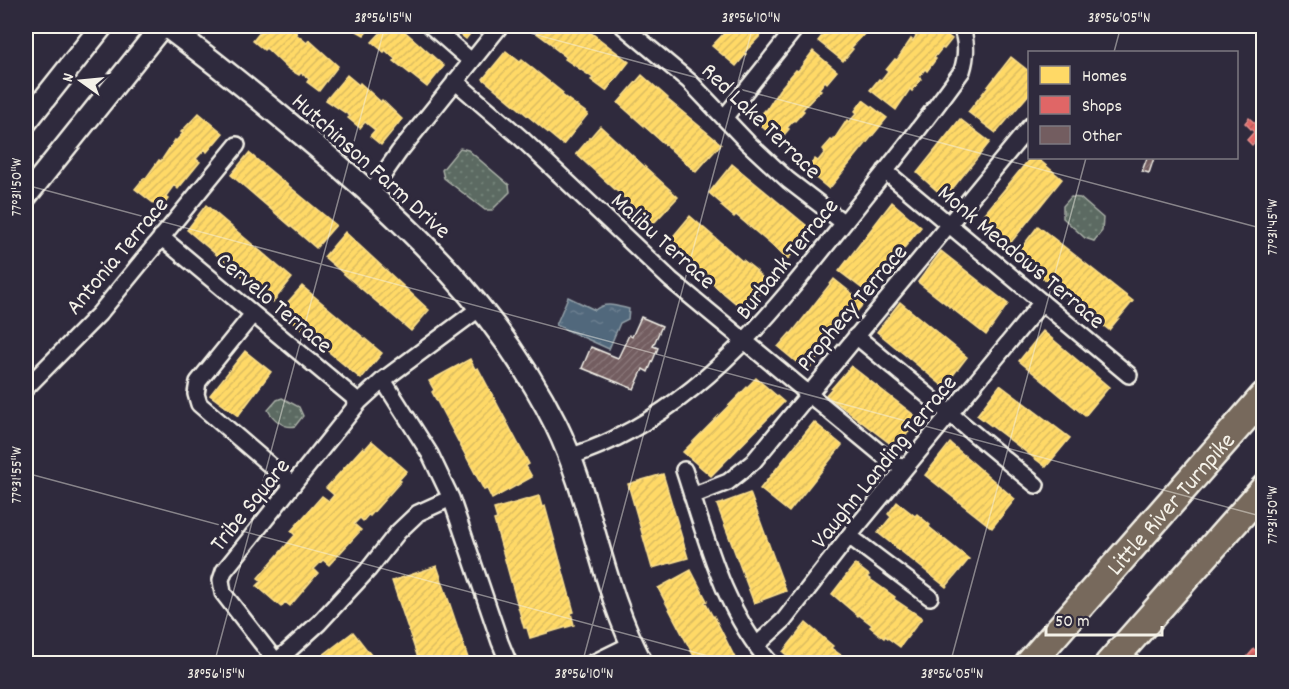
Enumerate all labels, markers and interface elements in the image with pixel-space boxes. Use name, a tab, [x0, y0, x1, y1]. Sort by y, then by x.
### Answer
text: 38°56'15"N	[354, 8, 412, 30]
text: 38°56'10"N	[722, 8, 780, 30]
text: 38°56'05"N	[1088, 8, 1150, 30]
north arrow	[51, 51, 111, 111]
legend	[1028, 51, 1238, 159]
street label: Red Lake Terrace	[692, 56, 828, 188]
text: Homes	[1082, 65, 1127, 90]
text: N	[57, 71, 81, 85]
street label: Hutchinson Farm Drive	[283, 86, 457, 248]
text: Shops	[1082, 95, 1122, 120]
text: Other	[1082, 125, 1122, 150]
text: 77°31'50"W	[7, 157, 29, 216]
street label: Monk Meadows Terrace	[929, 178, 1111, 339]
street label: Malibu Terrace	[602, 186, 722, 299]
street label: Antonia Terrace	[59, 190, 178, 324]
street label: Burbank Terrace	[729, 192, 848, 328]
text: 77°31'45"W	[1263, 198, 1285, 255]
street label: Prophecy Terrace	[790, 238, 917, 380]
street label: Cervelo Terrace	[207, 245, 339, 363]
street label: Vaughn Landing Terrace	[804, 368, 966, 557]
street label: Little River Turnpike	[1100, 426, 1245, 584]
text: 77°31'55"W	[7, 446, 29, 504]
street label: Tribe Square	[203, 452, 300, 560]
text: 77°31'50"W	[1263, 485, 1285, 544]
scale bar	[1046, 599, 1162, 637]
text: 50 m	[1055, 610, 1090, 635]
text: 38°56'15"N	[187, 664, 245, 686]
text: 38°56'10"N	[555, 664, 613, 686]
text: 38°56'05"N	[921, 664, 983, 686]

